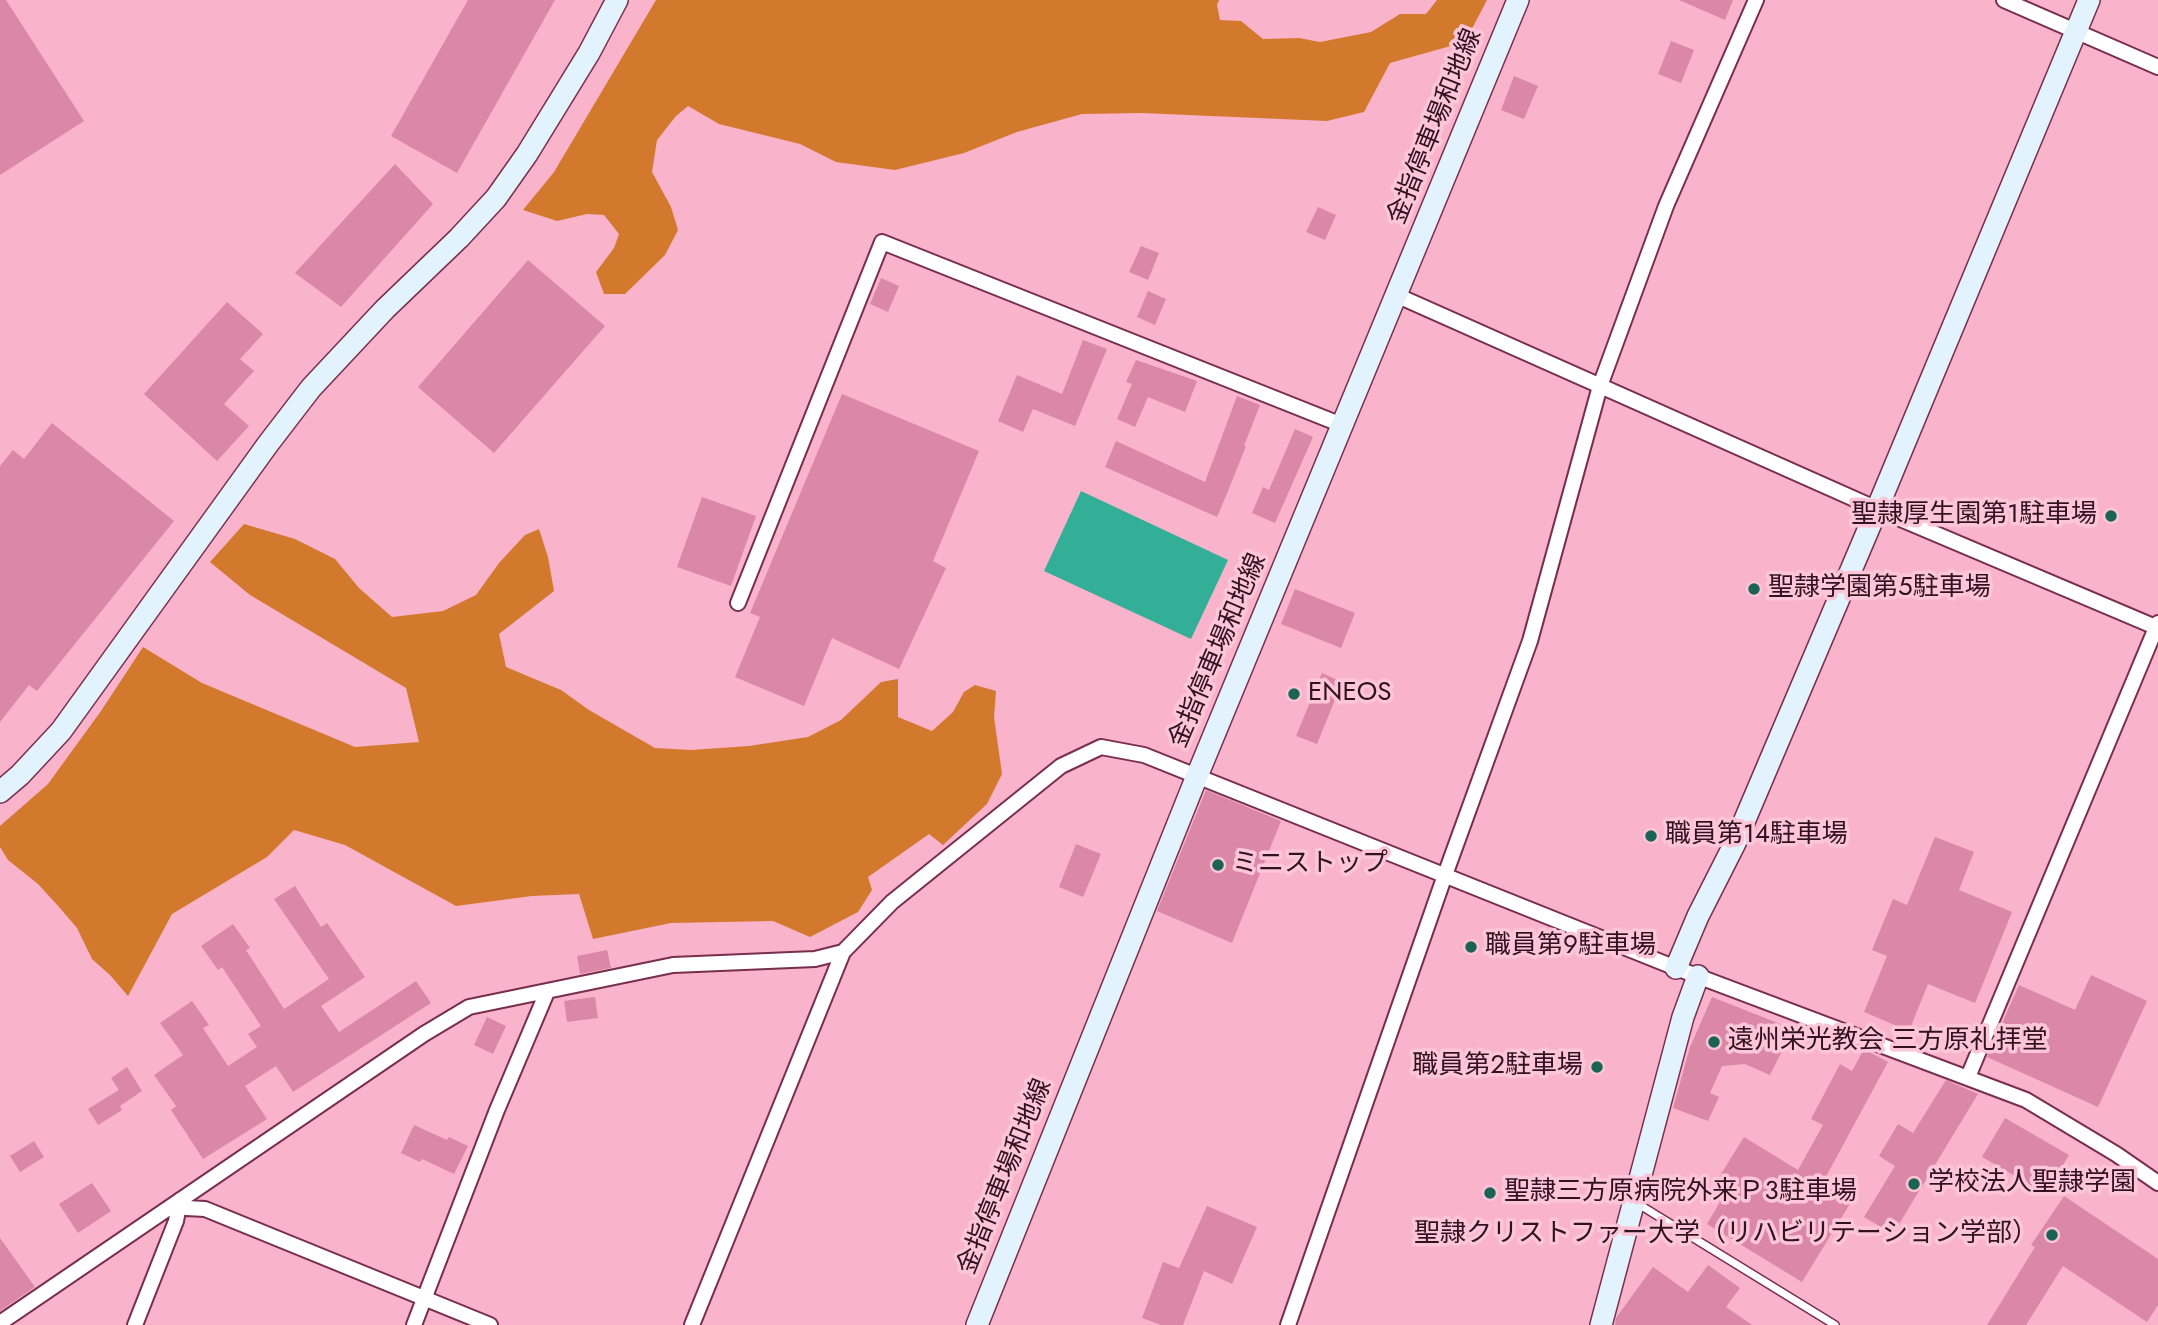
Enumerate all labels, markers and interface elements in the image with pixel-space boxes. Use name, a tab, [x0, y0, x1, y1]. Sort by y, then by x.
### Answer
street label: 金指停車場和地線	[1383, 25, 1489, 229]
place label: 聖隷厚生園第1駐車場	[1851, 500, 2097, 532]
marker: 聖隷厚生園第1駐車場	[2103, 508, 2119, 524]
street label: 金指停車場和地線	[1164, 549, 1274, 753]
place label: 聖隷学園第5駐車場	[1768, 573, 1991, 605]
marker: 聖隷学園第5駐車場	[1746, 581, 1762, 597]
place label: ENEOS	[1308, 678, 1392, 710]
marker: ENEOS	[1286, 686, 1302, 702]
place label: 職員第14駐車場	[1665, 820, 1848, 852]
marker: 職員第14駐車場	[1643, 828, 1659, 844]
place label: ミニストップ	[1232, 849, 1388, 881]
marker: ミニストップ	[1210, 857, 1226, 873]
place label: 職員第9駐車場	[1485, 931, 1656, 963]
marker: 職員第9駐車場	[1463, 939, 1479, 955]
place label: 遠州栄光教会 三方原礼拝堂	[1728, 1026, 2048, 1058]
marker: 遠州栄光教会 三方原礼拝堂	[1706, 1034, 1722, 1050]
place label: 職員第2駐車場	[1412, 1051, 1583, 1083]
marker: 職員第2駐車場	[1589, 1059, 1605, 1075]
street label: 金指停車場和地線	[953, 1075, 1059, 1279]
place label: 学校法人聖隷学園	[1928, 1168, 2136, 1200]
marker: 学校法人聖隷学園	[1906, 1176, 1922, 1192]
place label: 聖隷三方原病院外来Ｐ３駐車場	[1504, 1177, 1857, 1209]
marker: 聖隷三方原病院外来Ｐ３駐車場	[1482, 1185, 1498, 1201]
place label: 聖隷クリストファー大学（リハビリテーション学部）	[1414, 1219, 2038, 1251]
marker: 聖隷クリストファー大学（リハビリテーション学部）	[2044, 1227, 2060, 1243]

